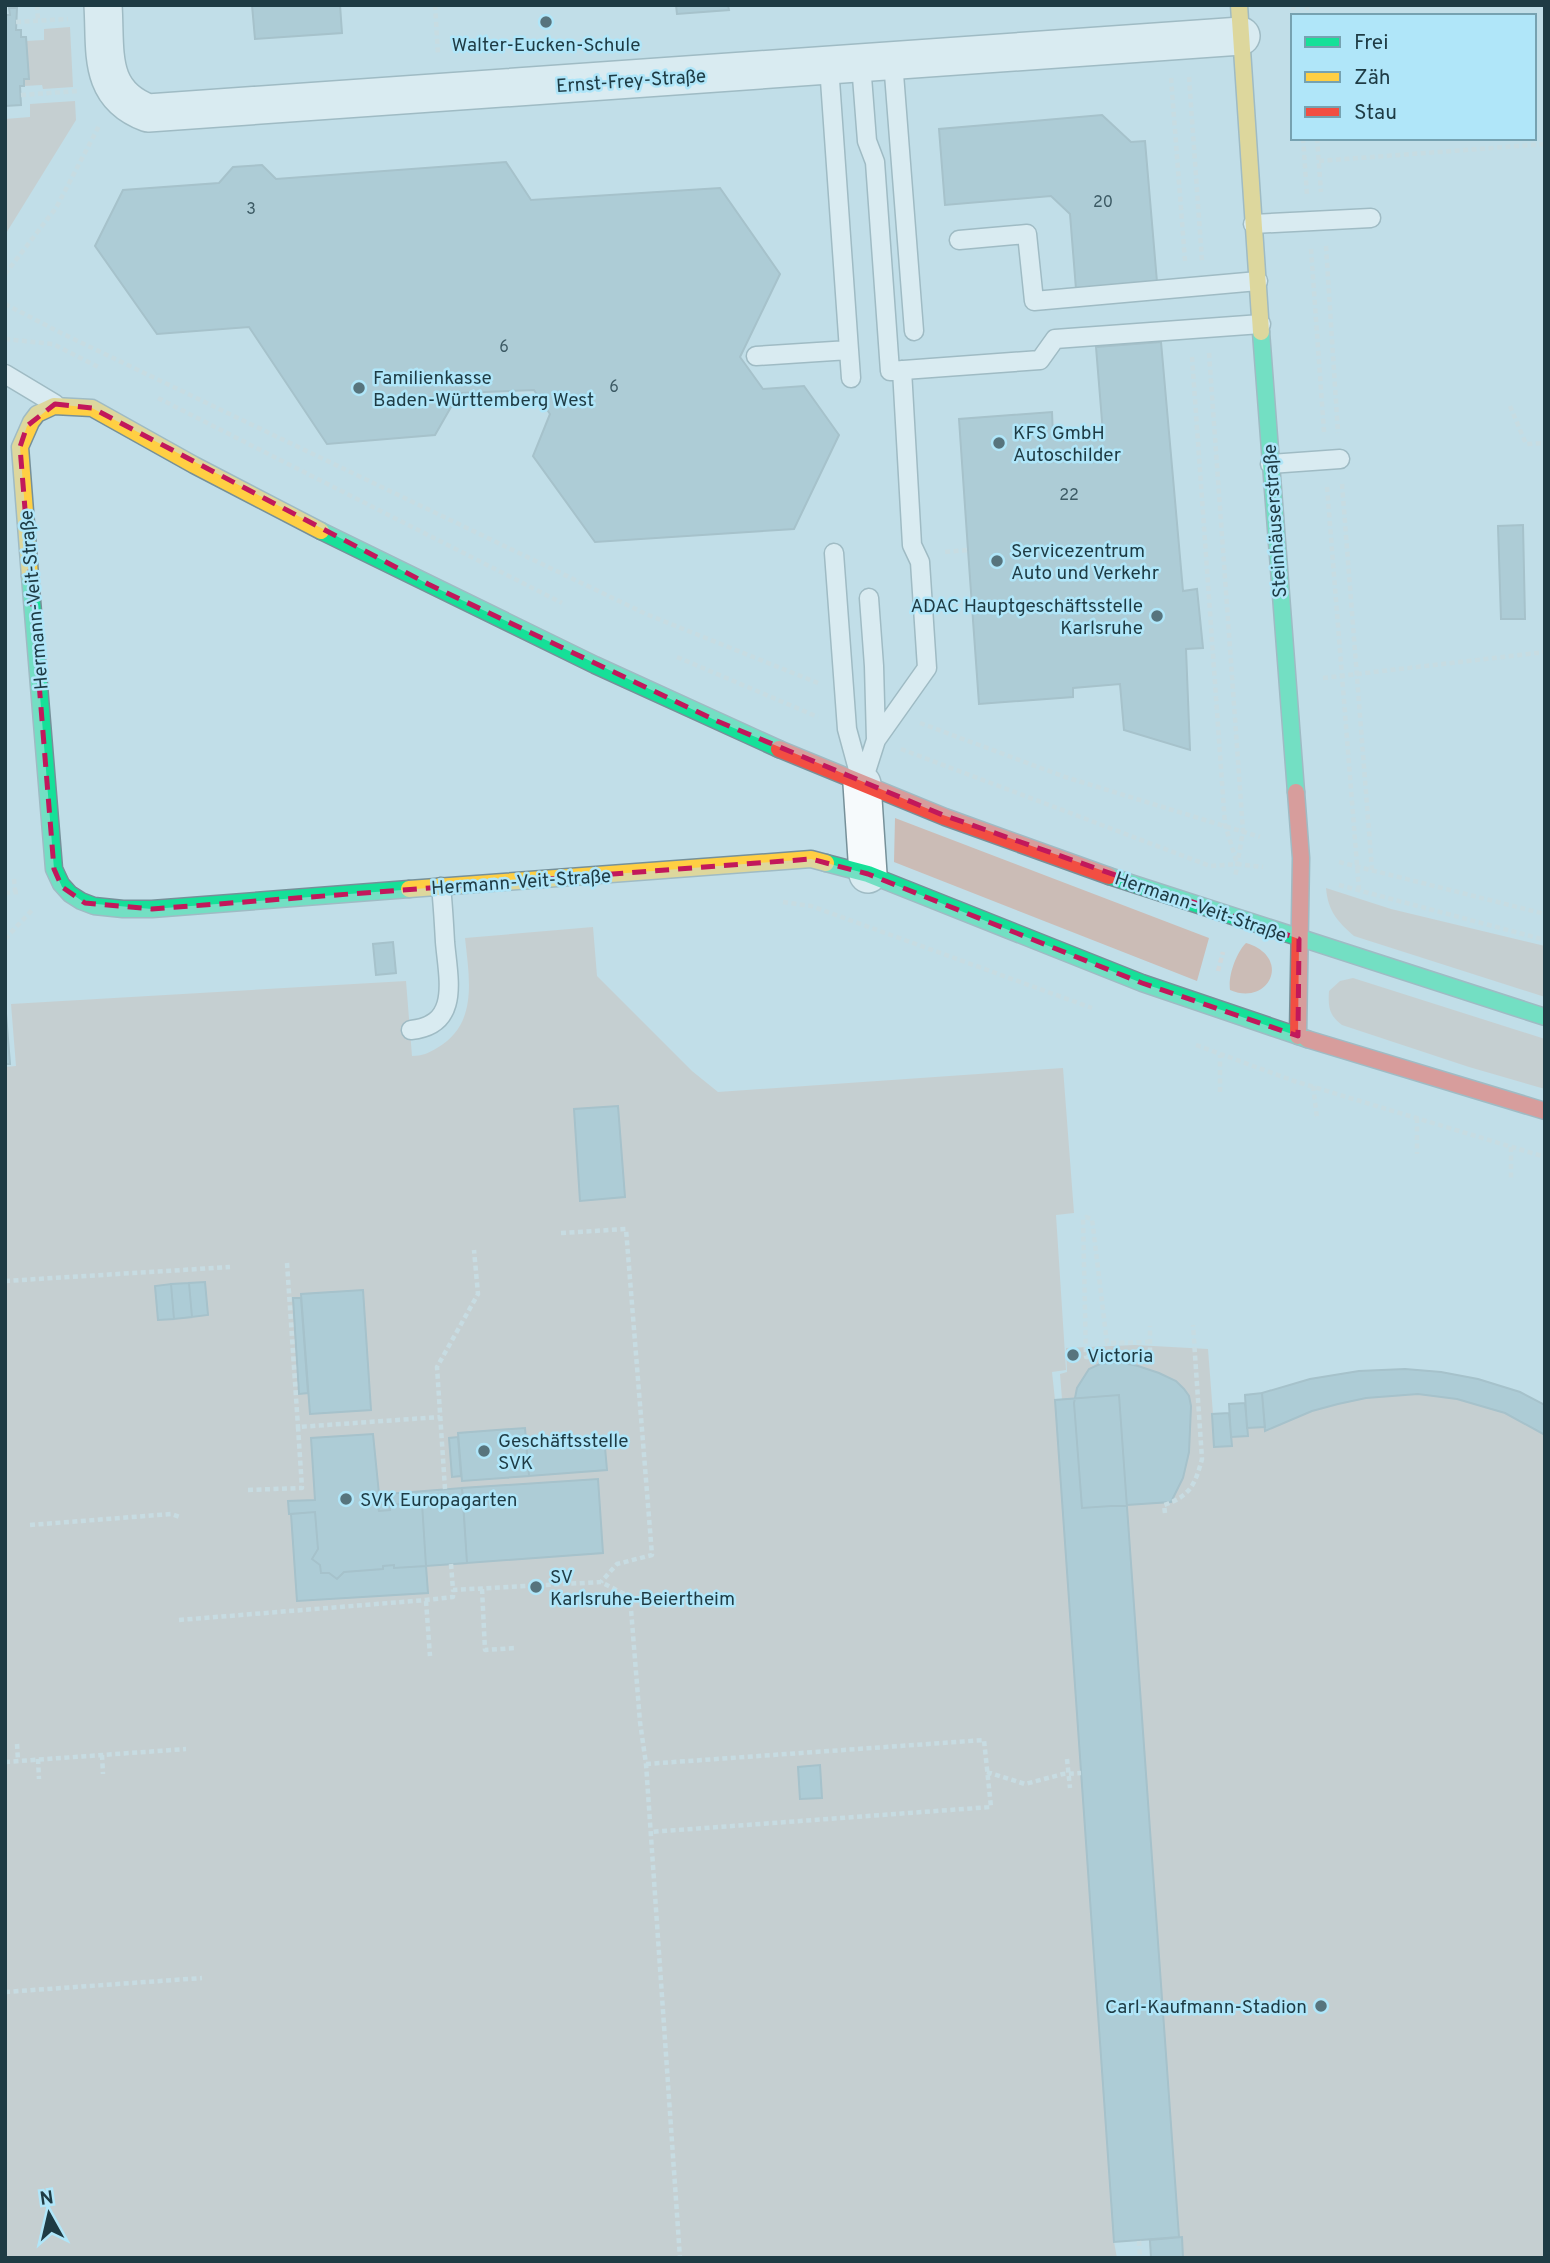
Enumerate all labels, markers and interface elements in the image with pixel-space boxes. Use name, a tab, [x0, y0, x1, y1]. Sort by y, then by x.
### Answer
marker: Walter-Eucken-Schule	[538, 14, 554, 30]
legend	[1291, 14, 1536, 140]
text: Frei	[1354, 30, 1389, 57]
place label: Walter-Eucken-Schule	[452, 34, 640, 58]
street label: Ernst-Frey-Straße	[555, 65, 707, 99]
text: Zäh	[1354, 65, 1391, 92]
text: Stau	[1354, 100, 1397, 127]
house number: 20	[1093, 193, 1113, 213]
house number: 3	[246, 200, 256, 220]
house number: 6	[499, 338, 509, 358]
place label: Familienkasse Baden-Württemberg West	[373, 367, 594, 413]
house number: 6	[609, 378, 619, 398]
marker: Familienkasse Baden-Württemberg West	[351, 380, 367, 396]
place label: KFS GmbH Autoschilder	[1013, 422, 1122, 468]
marker: KFS GmbH Autoschilder	[991, 435, 1007, 451]
street label: Steinhäuserstraße	[1259, 443, 1293, 599]
house number: 22	[1059, 486, 1079, 506]
street label: Hermann-Veit-Straße	[15, 509, 55, 691]
place label: Servicezentrum Auto und Verkehr	[1011, 540, 1160, 586]
marker: Servicezentrum Auto und Verkehr	[989, 553, 1005, 569]
place label: ADAC Hauptgeschäftsstelle Karlsruhe	[910, 595, 1143, 641]
marker: ADAC Hauptgeschäftsstelle Karlsruhe	[1149, 608, 1165, 624]
street label: Hermann-Veit-Straße	[430, 865, 612, 901]
street label: Hermann-Veit-Straße	[1111, 867, 1290, 949]
place label: Victoria	[1087, 1345, 1153, 1369]
marker: Victoria	[1065, 1347, 1081, 1363]
place label: Geschäftsstelle SVK	[498, 1430, 629, 1476]
marker: Geschäftsstelle SVK	[476, 1443, 492, 1459]
place label: SVK Europagarten	[360, 1489, 518, 1513]
marker: SVK Europagarten	[338, 1491, 354, 1507]
place label: SV Karlsruhe-Beiertheim	[550, 1566, 735, 1612]
marker: SV Karlsruhe-Beiertheim	[528, 1579, 544, 1595]
place label: Carl-Kaufmann-Stadion	[1105, 1996, 1307, 2020]
marker: Carl-Kaufmann-Stadion	[1313, 1998, 1329, 2014]
north arrow	[14, 2179, 84, 2249]
text: N	[38, 2186, 55, 2212]

